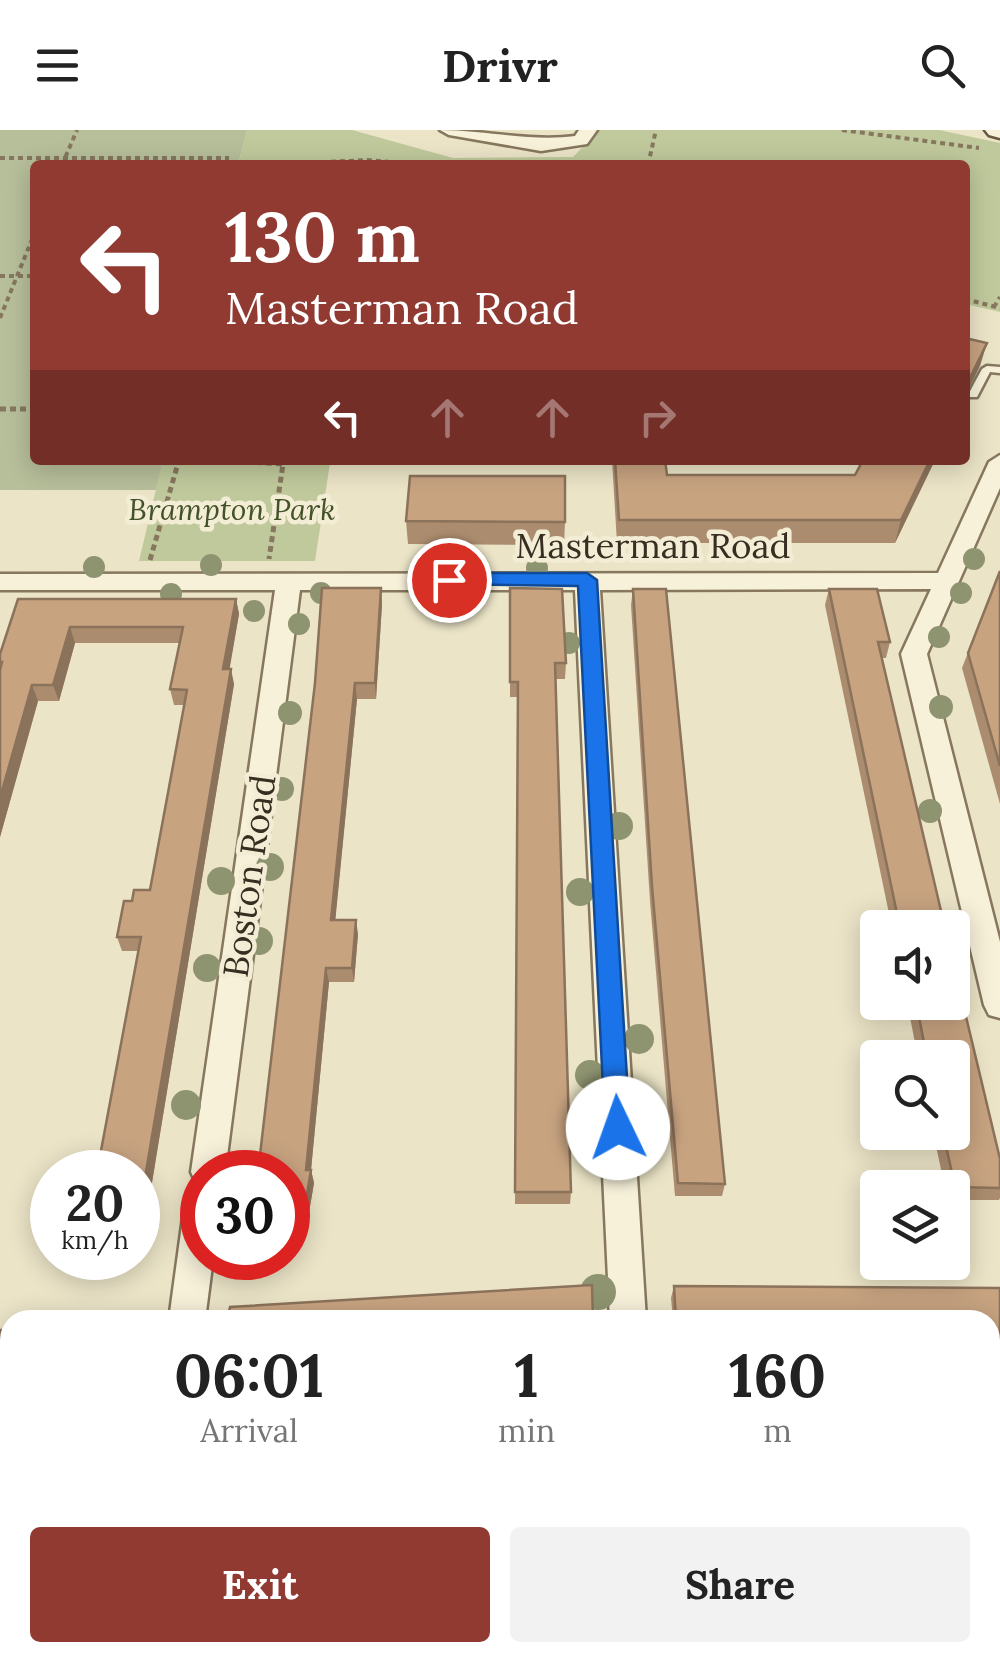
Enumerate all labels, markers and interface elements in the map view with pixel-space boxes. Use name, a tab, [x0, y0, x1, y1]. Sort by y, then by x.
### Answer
text: Drivr	[442, 37, 558, 94]
icon: menu	[30, 38, 85, 93]
icon: search	[915, 38, 970, 93]
text: 130 m	[225, 192, 420, 281]
icon: left	[60, 200, 190, 330]
text: Masterman Road	[225, 279, 579, 336]
icon: left	[315, 390, 370, 445]
icon: ahead	[420, 390, 475, 445]
icon: ahead	[525, 390, 580, 445]
icon: right	[630, 390, 685, 445]
park label: Brampton Park	[128, 490, 336, 528]
street label: Masterman Road	[515, 523, 791, 568]
pin	[407, 538, 492, 623]
icon: arrive	[422, 553, 477, 608]
street label: Boston Road	[213, 772, 285, 980]
map controls	[860, 910, 970, 1280]
button: sound	[860, 910, 970, 1020]
button: search	[860, 1040, 970, 1150]
position arrow	[566, 1076, 670, 1180]
speed limit sign: 30	[180, 1150, 310, 1280]
button: layers	[860, 1170, 970, 1280]
text: 20	[66, 1171, 124, 1235]
text: km/h	[61, 1224, 129, 1256]
text: 06:01	[174, 1337, 324, 1413]
text: 1	[514, 1337, 539, 1413]
text: 160	[729, 1337, 826, 1413]
text: Arrival	[200, 1410, 298, 1451]
text: min	[498, 1410, 555, 1451]
text: m	[763, 1410, 792, 1451]
button: Exit	[30, 1527, 490, 1642]
button: Share	[510, 1527, 970, 1642]

